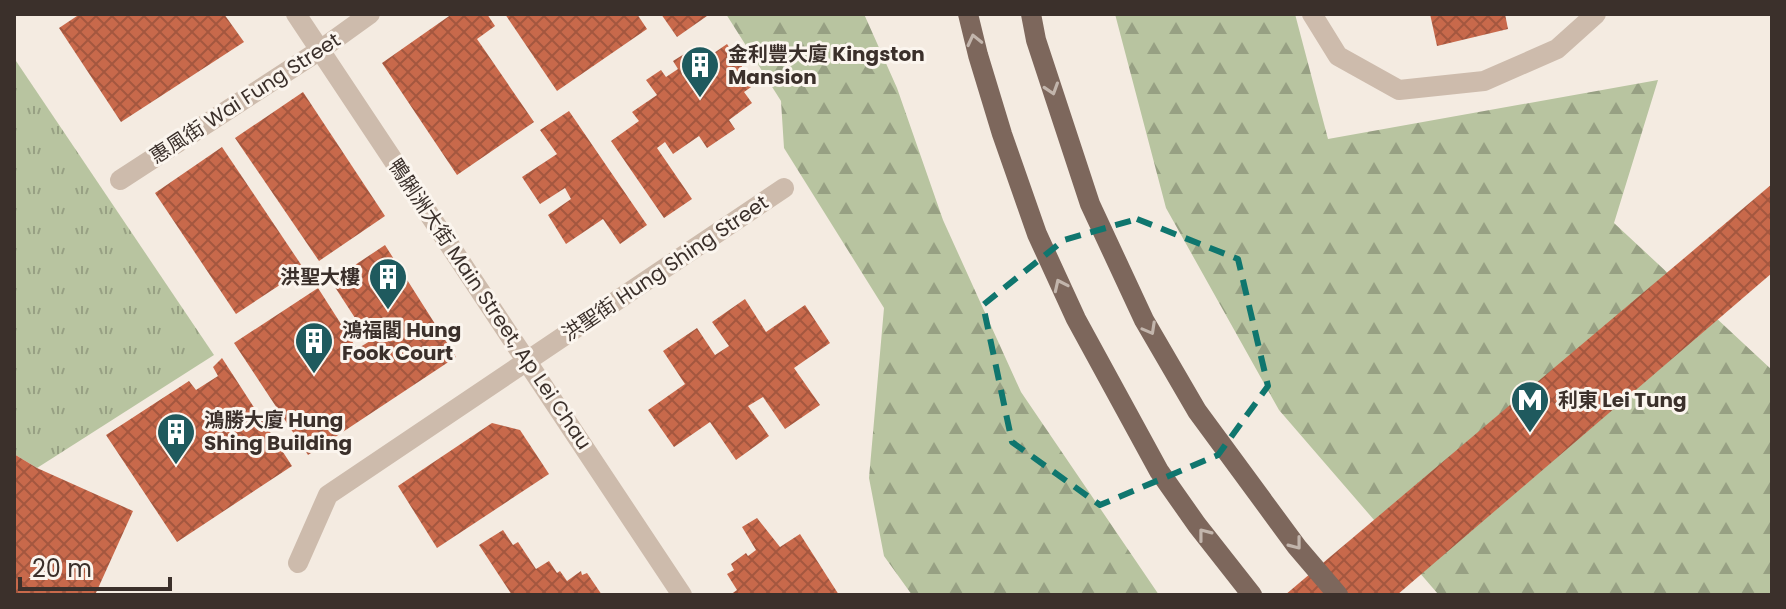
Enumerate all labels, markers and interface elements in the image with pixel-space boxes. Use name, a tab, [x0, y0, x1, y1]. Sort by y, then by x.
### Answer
street label: 惠風街 Wai Fung Street	[144, 26, 346, 170]
one-way arrow	[966, 34, 983, 47]
place label: 金利豐大廈 Kingston Mansion	[728, 40, 925, 91]
building icon: 金利豐大廈 Kingston Mansion	[679, 44, 721, 99]
one-way arrow	[1043, 81, 1059, 95]
street label: 鴨脷洲大街 Main Street, Ap Lei Chau	[382, 153, 598, 455]
street label: 洪聖街 Hung Shing Street	[556, 188, 774, 348]
building icon: 洪聖大樓	[367, 256, 409, 311]
place label: 洪聖大樓	[280, 263, 360, 291]
one-way arrow	[1054, 279, 1070, 293]
place label: 鴻福閣 Hung Fook Court	[342, 316, 461, 367]
building icon: 鴻福閣 Hung Fook Court	[293, 320, 335, 375]
one-way arrow	[1140, 320, 1156, 335]
metro station icon: 利東 Lei Tung	[1509, 379, 1551, 434]
place label: 利東 Lei Tung	[1558, 386, 1687, 414]
place label: 鴻勝大廈 Hung Shing Building	[204, 406, 352, 457]
building icon: 鴻勝大廈 Hung Shing Building	[155, 411, 197, 466]
one-way arrow	[1199, 529, 1214, 543]
one-way arrow	[1286, 535, 1300, 550]
scale bar	[20, 541, 170, 591]
text: 20 m	[32, 552, 92, 585]

